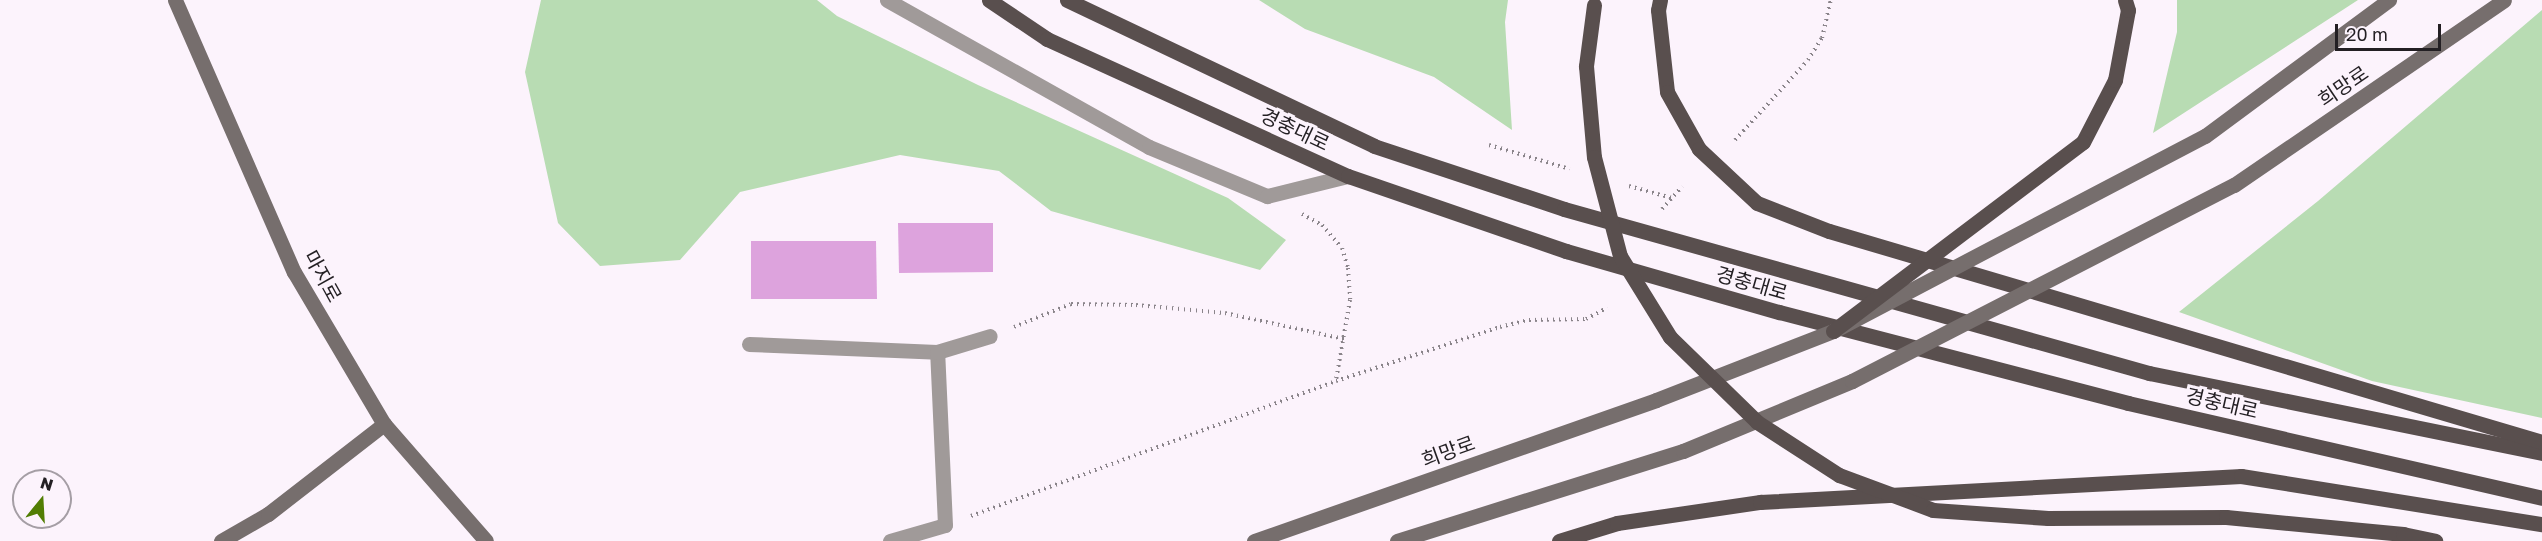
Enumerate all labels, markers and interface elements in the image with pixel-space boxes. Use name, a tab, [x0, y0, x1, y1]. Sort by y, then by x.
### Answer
scale bar	[2338, 12, 2444, 50]
text: 20 m	[2346, 23, 2388, 45]
street label: 희망로	[2313, 61, 2373, 111]
street label: 경충대로	[1257, 103, 1333, 155]
street label: 마지로	[299, 246, 347, 306]
street label: 경충대로	[1713, 261, 1791, 305]
street label: 경충대로	[2183, 383, 2261, 423]
street label: 희망로	[1418, 430, 1478, 472]
north arrow	[12, 469, 72, 529]
text: N	[38, 472, 56, 495]

